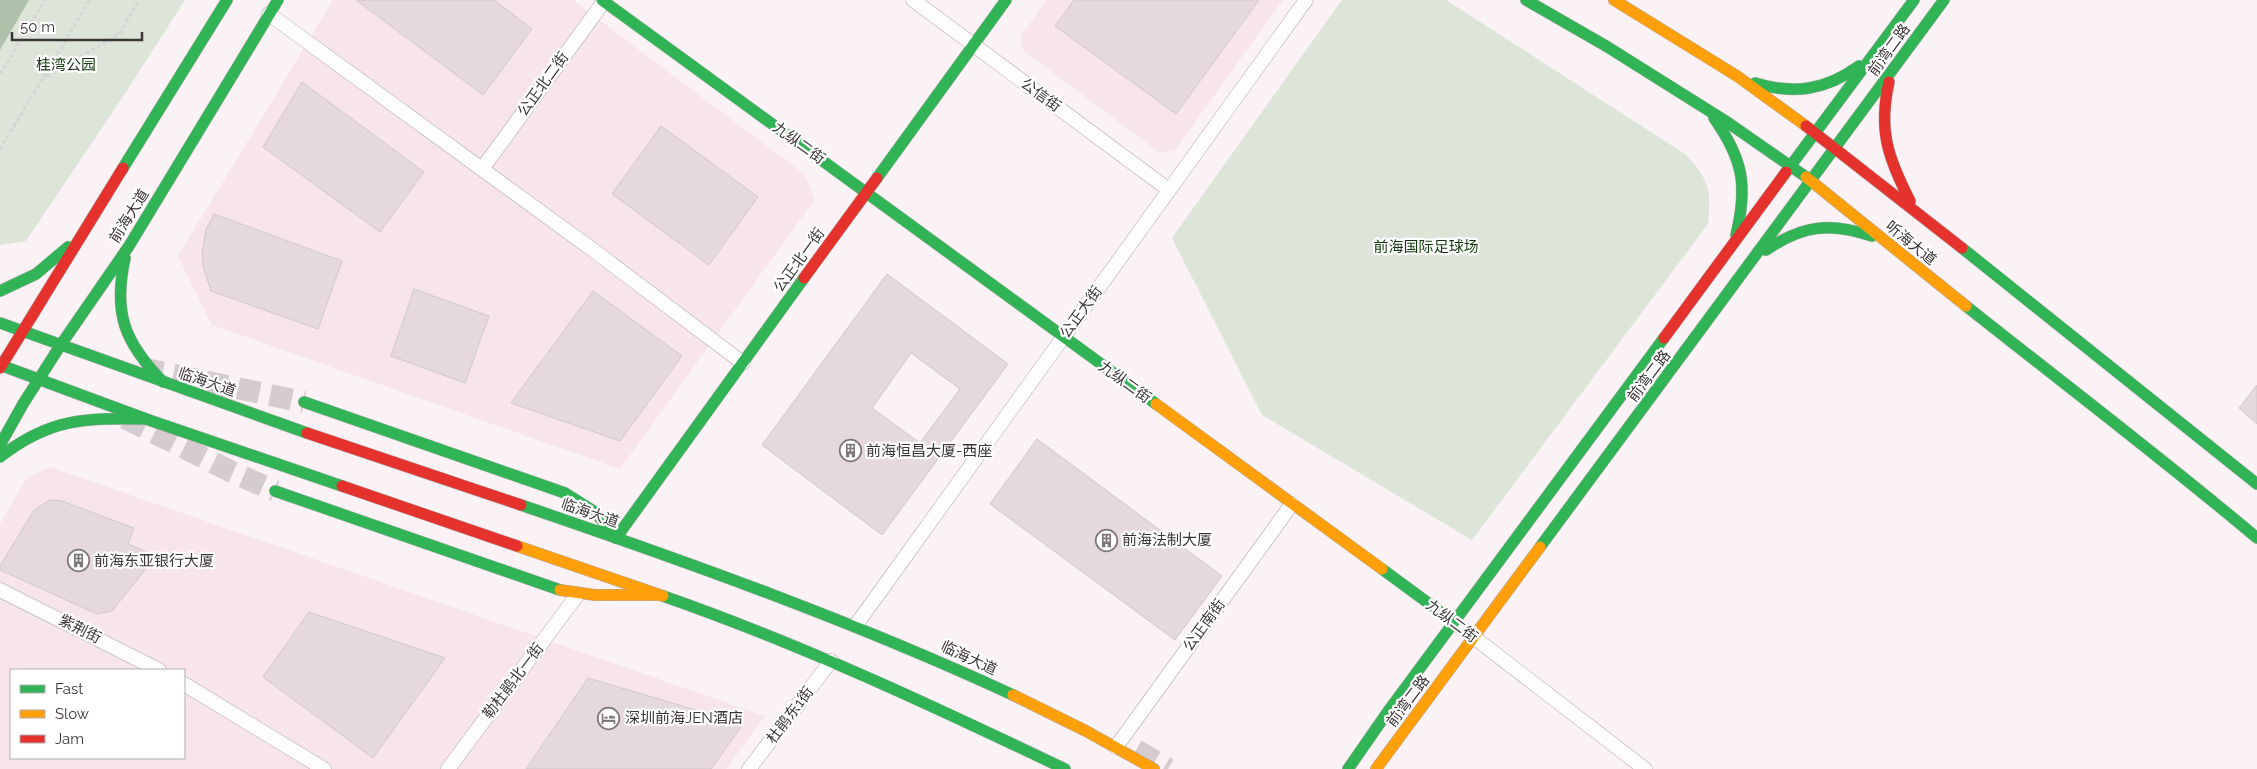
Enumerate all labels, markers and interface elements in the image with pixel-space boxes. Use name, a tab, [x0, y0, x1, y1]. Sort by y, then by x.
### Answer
scale bar	[12, 10, 142, 42]
text: 50 m	[20, 18, 55, 36]
street label: 前湾二路	[1864, 20, 1914, 80]
street label: 公正北二街	[514, 48, 572, 120]
park label: 桂湾公园	[36, 56, 96, 74]
street label: 公信街	[1018, 74, 1064, 116]
street label: 九纵二街	[769, 118, 829, 168]
street label: 前海大道	[105, 186, 153, 246]
street label: 听海大道	[1882, 217, 1940, 269]
street label: 公正北一街	[770, 224, 828, 296]
park label: 前海国际足球场	[1373, 238, 1479, 256]
street label: 公正大街	[1056, 282, 1106, 342]
street label: 前湾二路	[1624, 347, 1674, 405]
street label: 九纵二街	[1095, 357, 1155, 407]
street label: 临海大道	[176, 364, 238, 400]
building icon: 前海恒昌大厦-西座	[838, 439, 862, 463]
place label: 前海恒昌大厦-西座	[866, 442, 992, 460]
street label: 临海大道	[559, 495, 621, 531]
building icon: 前海法制大厦	[1094, 528, 1118, 552]
place label: 前海法制大厦	[1122, 531, 1212, 549]
building icon: 前海东亚银行大厦	[66, 549, 90, 573]
place label: 前海东亚银行大厦	[94, 552, 214, 570]
street label: 公正南街	[1179, 595, 1229, 655]
street label: 九纵二街	[1423, 596, 1481, 646]
street label: 紫荆街	[56, 611, 104, 647]
street label: 临海大道	[938, 637, 1000, 679]
street label: 勒杜鹃北一街	[479, 640, 547, 722]
legend	[10, 669, 185, 759]
street label: 前湾二路	[1383, 672, 1433, 730]
text: Fast	[55, 680, 83, 698]
street label: 杜鹃东1街	[763, 683, 817, 747]
text: Slow	[55, 705, 89, 723]
hotel icon: 深圳前海JEN酒店	[597, 706, 621, 730]
place label: 深圳前海JEN酒店	[625, 709, 743, 727]
text: Jam	[55, 730, 84, 748]

